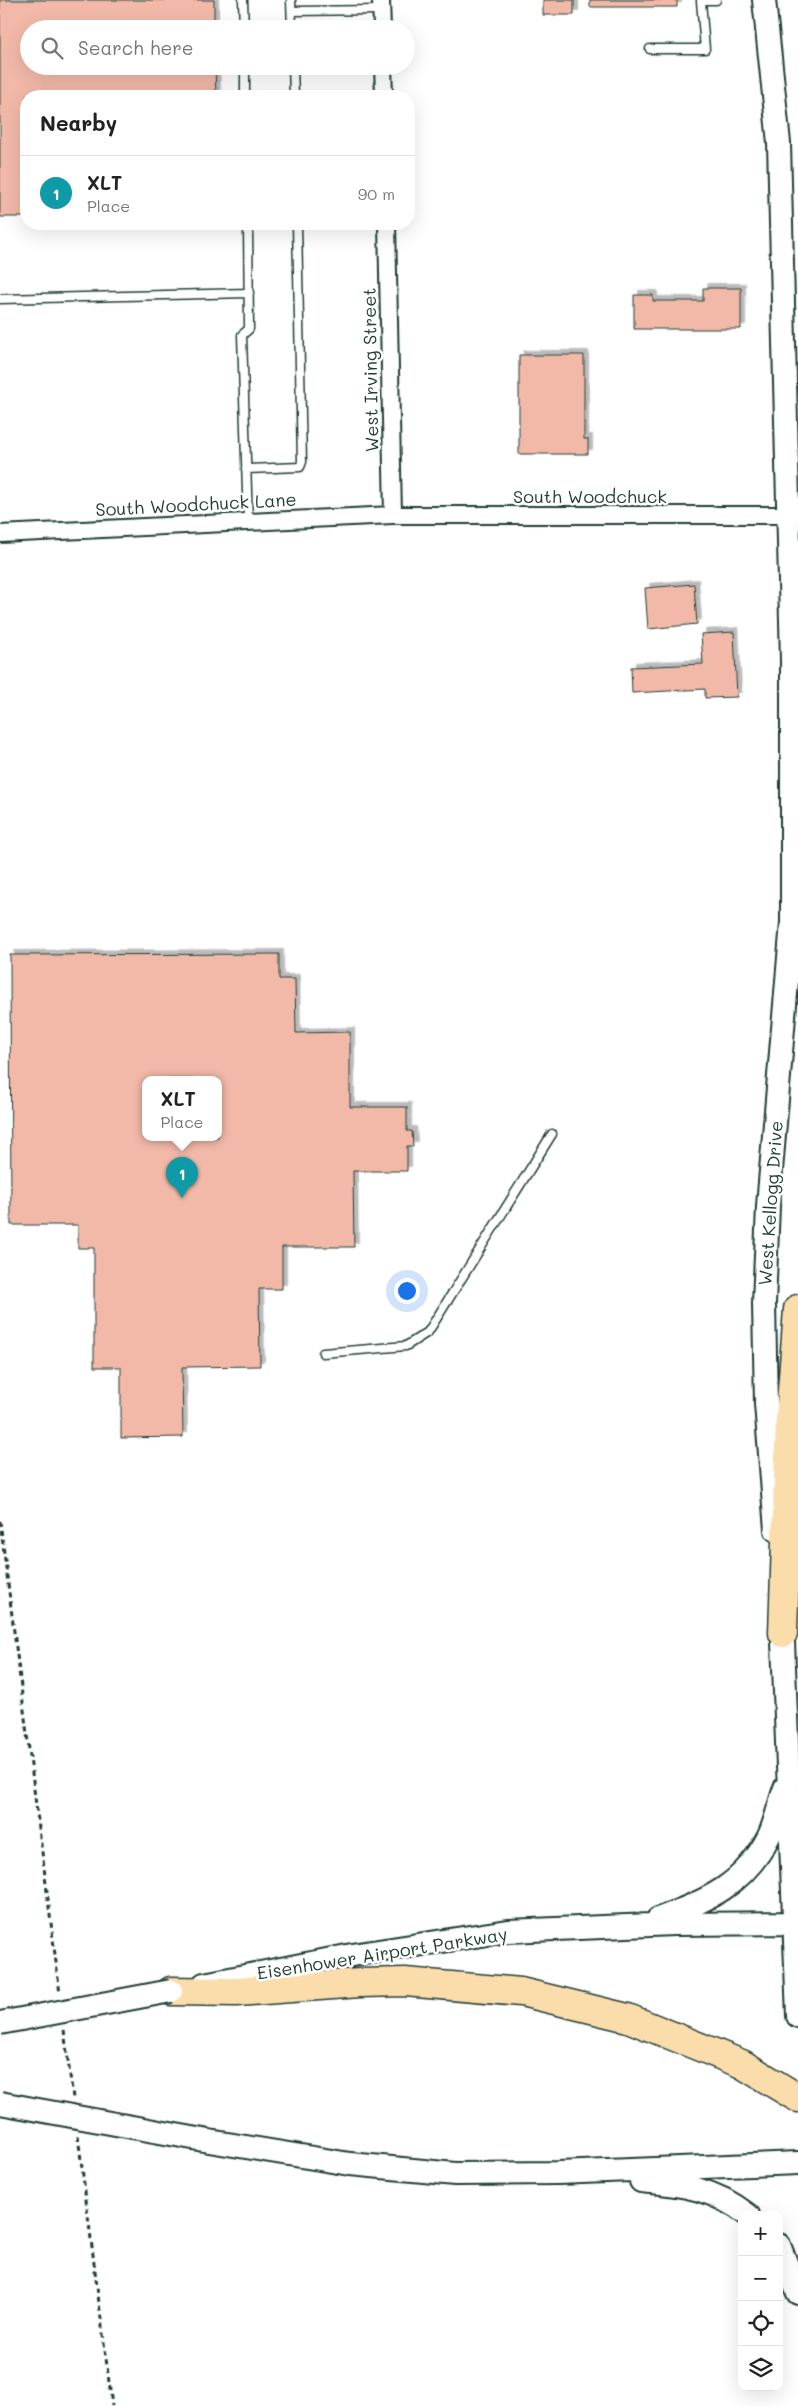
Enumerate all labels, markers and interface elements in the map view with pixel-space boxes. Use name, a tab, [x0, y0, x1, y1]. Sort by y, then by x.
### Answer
search box	[20, 20, 415, 75]
icon: search	[38, 34, 66, 62]
text: Search here	[78, 35, 194, 60]
text: Nearby	[40, 109, 117, 136]
text: XLT	[87, 170, 122, 195]
text: 1	[52, 183, 60, 204]
text: 90 m	[358, 183, 395, 204]
text: Place	[87, 195, 130, 216]
street label: West Irving Street	[357, 287, 383, 453]
street label: South Woodchuck	[513, 484, 667, 508]
street label: South Woodchuck Lane	[95, 487, 297, 521]
popup	[142, 1076, 222, 1141]
text: XLT	[160, 1086, 196, 1111]
text: Place	[160, 1111, 204, 1132]
street label: West Kellogg Drive	[752, 1120, 788, 1286]
pin: 1	[166, 1157, 198, 1198]
your location	[394, 1278, 420, 1304]
street label: Eisenhower Airport Parkway	[255, 1921, 509, 1985]
map controls	[738, 2211, 783, 2391]
button: +	[738, 2211, 783, 2256]
button: −	[738, 2256, 783, 2301]
button: locate	[738, 2301, 783, 2346]
button: layers	[738, 2346, 783, 2391]

